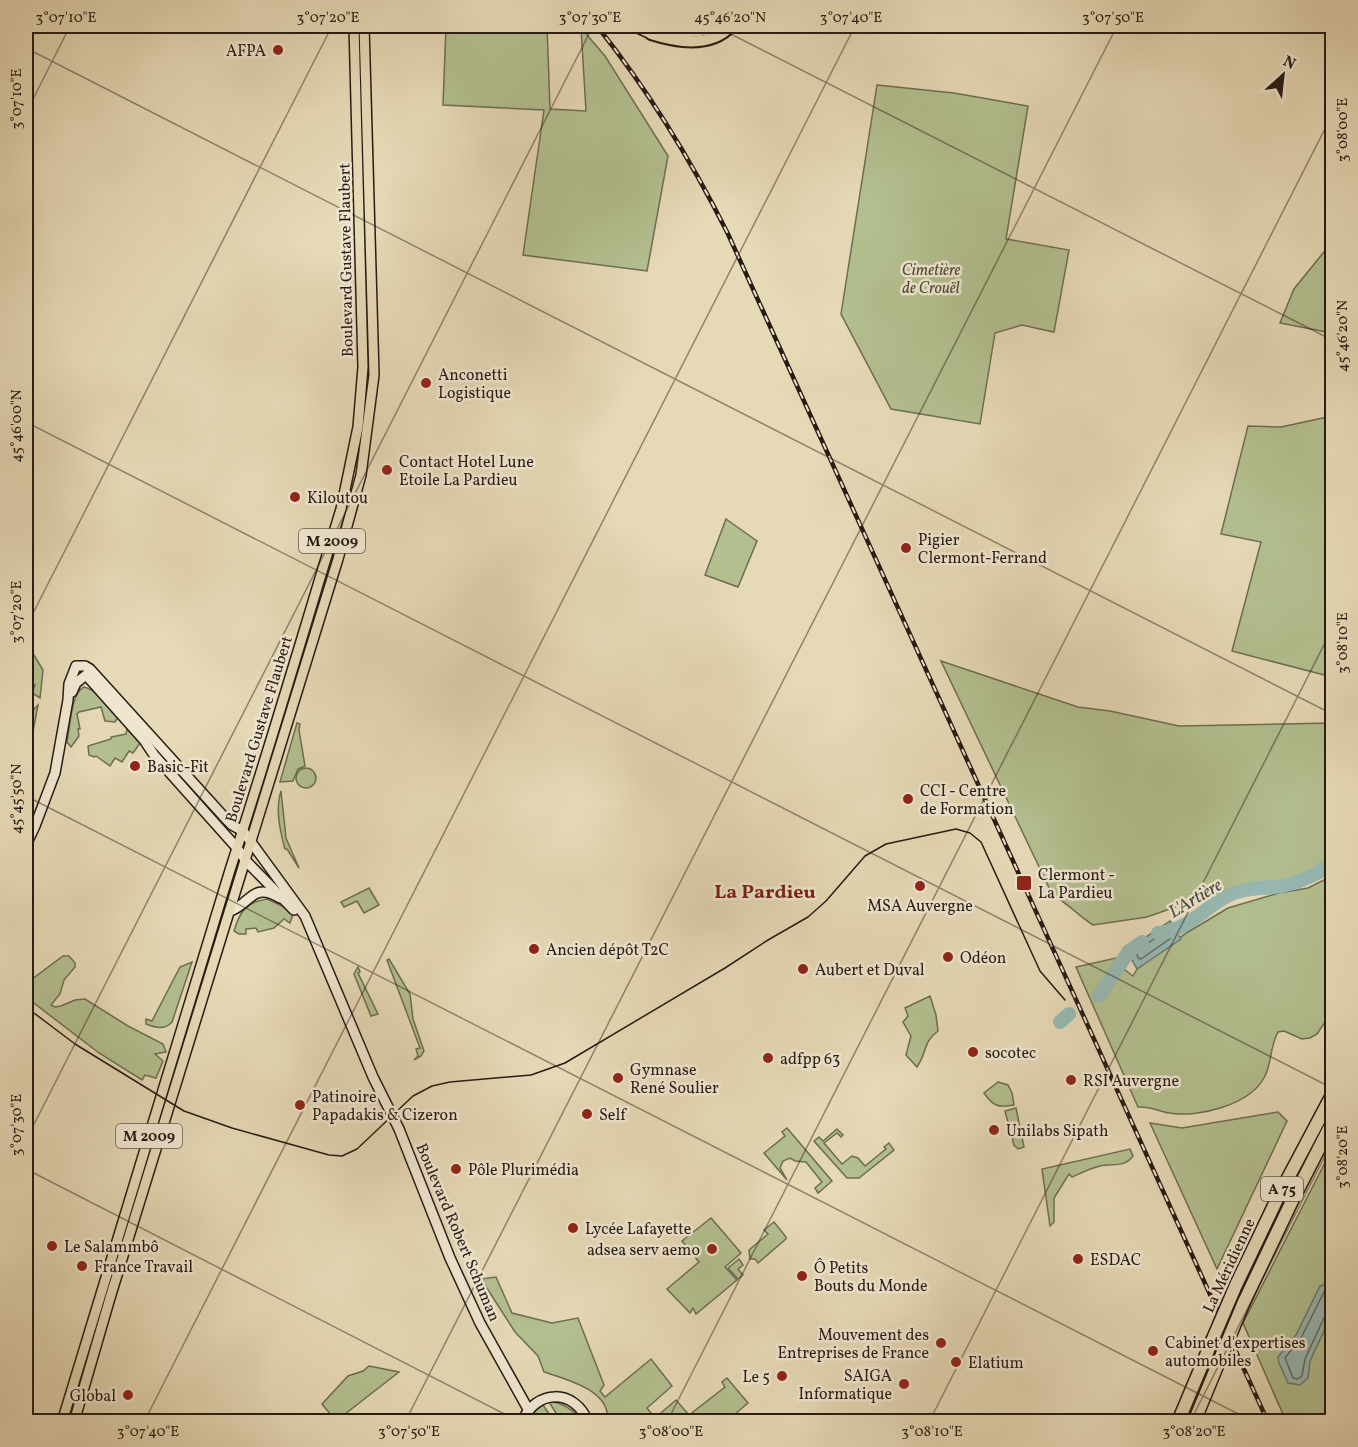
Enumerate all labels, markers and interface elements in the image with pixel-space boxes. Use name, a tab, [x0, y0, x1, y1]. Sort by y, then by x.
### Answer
text: 3°07'10"E	[36, 8, 96, 29]
text: 3°07'20"E	[297, 8, 359, 29]
text: 3°07'30"E	[559, 8, 621, 29]
text: 45°46'20"N	[694, 8, 766, 29]
text: 3°07'40"E	[820, 8, 882, 29]
text: 3°07'50"E	[1082, 8, 1144, 29]
place label: AFPA	[226, 41, 266, 63]
marker: AFPA	[271, 43, 285, 57]
north arrow	[1253, 45, 1313, 105]
text: N	[1279, 51, 1299, 76]
text: 3°07'10"E	[7, 69, 28, 129]
text: 3°08'00"E	[1333, 98, 1354, 162]
street label: Boulevard Gustave Flaubert	[334, 162, 360, 357]
park label: Cimetière de Crouël	[902, 260, 960, 300]
text: 45°46'20"N	[1333, 300, 1354, 372]
place label: Anconetti Logistique	[438, 365, 511, 405]
marker: Anconetti Logistique	[419, 376, 433, 390]
text: 45°46'00"N	[7, 389, 28, 463]
place label: Contact Hotel Lune Etoile La Pardieu	[399, 452, 534, 492]
marker: Contact Hotel Lune Etoile La Pardieu	[380, 463, 394, 477]
place label: Kiloutou	[307, 488, 368, 510]
marker: Kiloutou	[288, 490, 302, 504]
road number: M 2009	[299, 529, 365, 553]
place label: Pigier Clermont-Ferrand	[918, 530, 1047, 570]
marker: Pigier Clermont-Ferrand	[899, 541, 913, 555]
text: 3°07'20"E	[7, 581, 28, 643]
text: 3°08'10"E	[1333, 612, 1354, 674]
street label: Boulevard Gustave Flaubert	[221, 633, 299, 826]
place label: Basic-Fit	[147, 757, 209, 779]
marker: Basic-Fit	[128, 759, 142, 773]
text: 45°45'50"N	[7, 764, 28, 834]
place label: CCI - Centre de Formation	[920, 781, 1014, 821]
marker: CCI - Centre de Formation	[901, 792, 915, 806]
place label: Clermont - La Pardieu	[1038, 865, 1115, 905]
water label: L'Artière	[1164, 873, 1228, 925]
marker: Clermont - La Pardieu	[1015, 874, 1033, 892]
district label: La Pardieu	[714, 879, 816, 907]
marker: MSA Auvergne	[913, 879, 927, 893]
place label: MSA Auvergne	[867, 896, 973, 918]
place label: Ancien dépôt T2C	[546, 940, 669, 962]
marker: Ancien dépôt T2C	[527, 942, 541, 956]
place label: Odéon	[960, 948, 1006, 970]
marker: Odéon	[941, 950, 955, 964]
place label: Aubert et Duval	[815, 960, 925, 982]
marker: Aubert et Duval	[796, 962, 810, 976]
place label: socotec	[985, 1043, 1036, 1065]
marker: socotec	[966, 1045, 980, 1059]
place label: adfpp 63	[780, 1049, 840, 1071]
marker: adfpp 63	[761, 1051, 775, 1065]
place label: Gymnase René Soulier	[630, 1060, 719, 1100]
marker: Gymnase René Soulier	[611, 1071, 625, 1085]
place label: RSI Auvergne	[1083, 1071, 1179, 1093]
marker: RSI Auvergne	[1064, 1073, 1078, 1087]
place label: Patinoire Papadakis & Cizeron	[312, 1087, 458, 1127]
text: 3°07'30"E	[7, 1094, 28, 1156]
marker: Patinoire Papadakis & Cizeron	[293, 1098, 307, 1112]
place label: Self	[599, 1105, 627, 1127]
marker: Self	[580, 1107, 594, 1121]
place label: Unilabs Sipath	[1006, 1121, 1108, 1143]
marker: Unilabs Sipath	[987, 1123, 1001, 1137]
road number: M 2009	[116, 1124, 182, 1148]
text: 3°08'20"E	[1333, 1125, 1354, 1189]
street label: Boulevard Robert Schuman	[410, 1140, 505, 1325]
place label: Pôle Plurimédia	[468, 1160, 579, 1182]
marker: Pôle Plurimédia	[449, 1162, 463, 1176]
road number: A 75	[1261, 1177, 1303, 1201]
street label: La Méridienne	[1198, 1215, 1261, 1317]
place label: Lycée Lafayette	[585, 1219, 691, 1241]
marker: Lycée Lafayette	[566, 1221, 580, 1235]
place label: Le Salammbô	[64, 1237, 159, 1259]
marker: Le Salammbô	[45, 1239, 59, 1253]
place label: adsea serv aemo	[587, 1240, 700, 1262]
marker: adsea serv aemo	[705, 1242, 719, 1256]
place label: ESDAC	[1090, 1250, 1141, 1272]
marker: ESDAC	[1071, 1252, 1085, 1266]
place label: France Travail	[94, 1257, 193, 1279]
place label: Ô Petits Bouts du Monde	[814, 1257, 928, 1298]
marker: France Travail	[75, 1259, 89, 1273]
marker: Ô Petits Bouts du Monde	[795, 1269, 809, 1283]
place label: Mouvement des Entreprises de France	[777, 1325, 929, 1365]
place label: Cabinet d'expertises automobiles	[1165, 1333, 1306, 1373]
marker: Mouvement des Entreprises de France	[934, 1336, 948, 1350]
marker: Cabinet d'expertises automobiles	[1146, 1344, 1160, 1358]
place label: Elatium	[968, 1353, 1024, 1375]
marker: Elatium	[949, 1355, 963, 1369]
place label: SAIGA Informatique	[798, 1366, 892, 1406]
place label: Le 5	[743, 1367, 770, 1389]
marker: Le 5	[775, 1369, 789, 1383]
marker: SAIGA Informatique	[897, 1377, 911, 1391]
place label: Global	[70, 1386, 116, 1408]
marker: Global	[121, 1388, 135, 1402]
text: 3°07'40"E	[117, 1422, 179, 1443]
text: 3°07'50"E	[378, 1422, 440, 1443]
text: 3°08'00"E	[639, 1422, 703, 1443]
text: 3°08'10"E	[901, 1422, 963, 1443]
text: 3°08'20"E	[1162, 1422, 1226, 1443]

